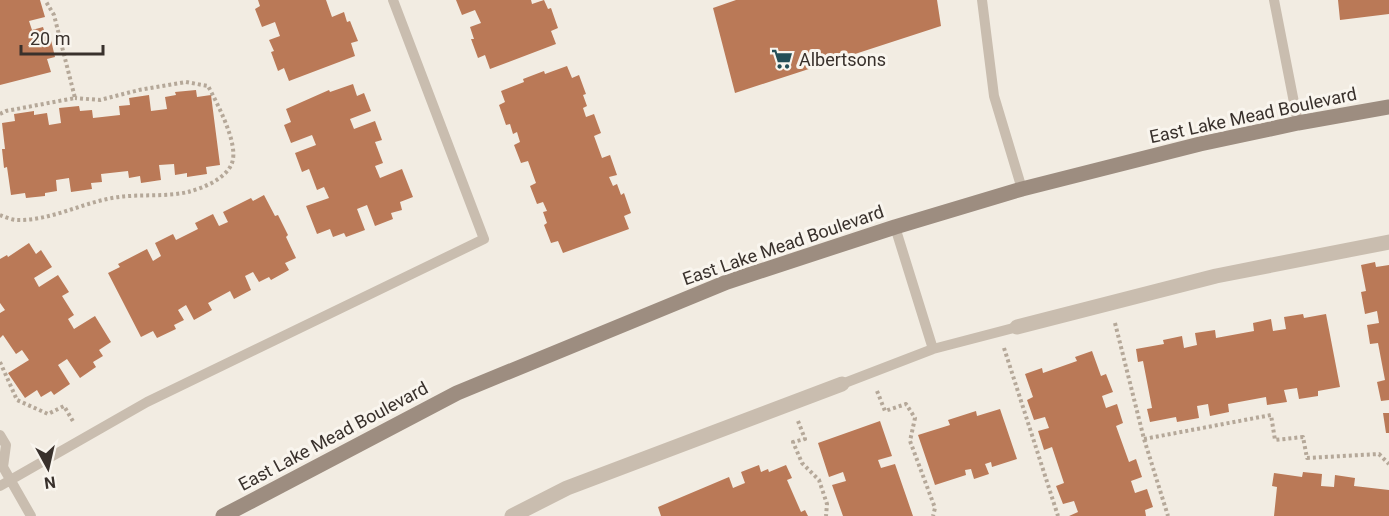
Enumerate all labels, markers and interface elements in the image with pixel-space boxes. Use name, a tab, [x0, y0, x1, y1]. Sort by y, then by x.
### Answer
scale bar	[21, 18, 104, 56]
text: 20 m	[30, 28, 70, 49]
supermarket icon: Albertsons	[770, 47, 794, 71]
place label: Albertsons	[799, 49, 886, 70]
street label: East Lake Mead Boulevard	[1147, 83, 1359, 147]
street label: East Lake Mead Boulevard	[680, 201, 886, 289]
street label: East Lake Mead Boulevard	[235, 377, 431, 495]
north arrow	[18, 438, 78, 498]
text: N	[43, 472, 57, 493]

